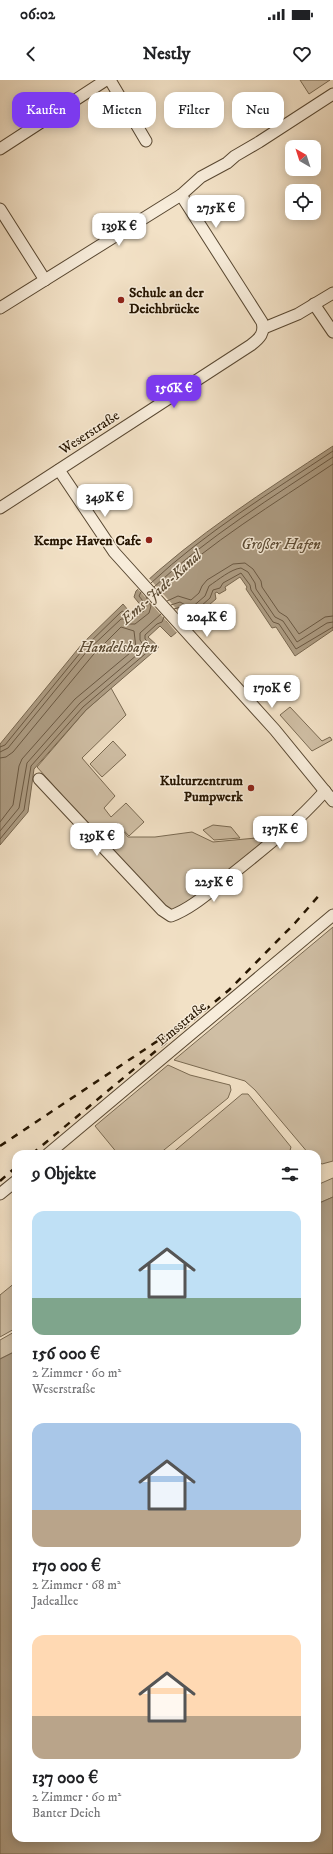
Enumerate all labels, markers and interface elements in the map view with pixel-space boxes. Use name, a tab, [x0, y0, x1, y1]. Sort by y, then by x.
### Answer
text: 06:02	[20, 5, 55, 24]
icon: back	[20, 43, 42, 65]
text: Nestly	[143, 43, 190, 65]
icon: heart	[291, 43, 313, 65]
chip: Kaufen	[12, 92, 80, 128]
chip: Mieten	[88, 92, 156, 128]
chip: Filter	[164, 92, 224, 128]
chip: Neu	[232, 92, 284, 128]
north arrow	[285, 140, 321, 176]
map controls	[285, 140, 321, 220]
button: locate	[285, 184, 321, 220]
pin: 275K €	[183, 195, 249, 229]
text: 275K €	[197, 200, 235, 216]
pin: 139K €	[86, 213, 152, 247]
text: 139K €	[101, 218, 137, 234]
place label: Schule an der Deichbrücke	[129, 284, 204, 318]
marker: Schule an der Deichbrücke	[116, 295, 126, 305]
pin: 156K €	[141, 375, 207, 409]
text: 156K €	[155, 380, 193, 396]
street label: Weserstraße	[55, 407, 123, 460]
pin: 349K €	[72, 484, 138, 518]
text: 349K €	[86, 489, 124, 505]
place label: Kempe Haven Cafe	[34, 532, 141, 550]
marker: Kempe Haven Cafe	[144, 535, 154, 545]
water label: Großer Hafen	[241, 535, 321, 554]
water label: Ems-Jade-Kanal	[116, 545, 207, 629]
pin: 204K €	[174, 604, 240, 638]
text: 204K €	[187, 609, 227, 625]
water label: Handelshafen	[78, 638, 158, 657]
pin: 170K €	[239, 675, 305, 709]
text: 170K €	[253, 680, 291, 696]
place label: Kulturzentrum Pumpwerk	[160, 772, 244, 806]
marker: Kulturzentrum Pumpwerk	[246, 783, 256, 793]
pin: 137K €	[247, 816, 313, 850]
text: 137K €	[262, 821, 298, 837]
pin: 139K €	[64, 823, 130, 857]
text: 139K €	[79, 828, 115, 844]
pin: 225K €	[181, 869, 247, 903]
text: 225K €	[195, 874, 233, 890]
street label: Emsstraße	[153, 998, 210, 1050]
text: 9 Objekte	[32, 1163, 96, 1185]
icon: filters	[279, 1163, 301, 1185]
icon: home	[131, 1237, 203, 1309]
text: 156 000 €	[32, 1343, 100, 1365]
text: 2 Zimmer · 60 m²	[32, 1365, 121, 1381]
text: Weserstraße	[32, 1381, 95, 1397]
icon: home	[131, 1449, 203, 1521]
text: 170 000 €	[32, 1555, 101, 1577]
text: 2 Zimmer · 68 m²	[32, 1577, 121, 1593]
text: Jadeallee	[32, 1593, 78, 1609]
icon: home	[131, 1661, 203, 1733]
text: 137 000 €	[32, 1767, 98, 1789]
text: 2 Zimmer · 60 m²	[32, 1789, 121, 1805]
text: Banter Deich	[32, 1805, 100, 1821]

